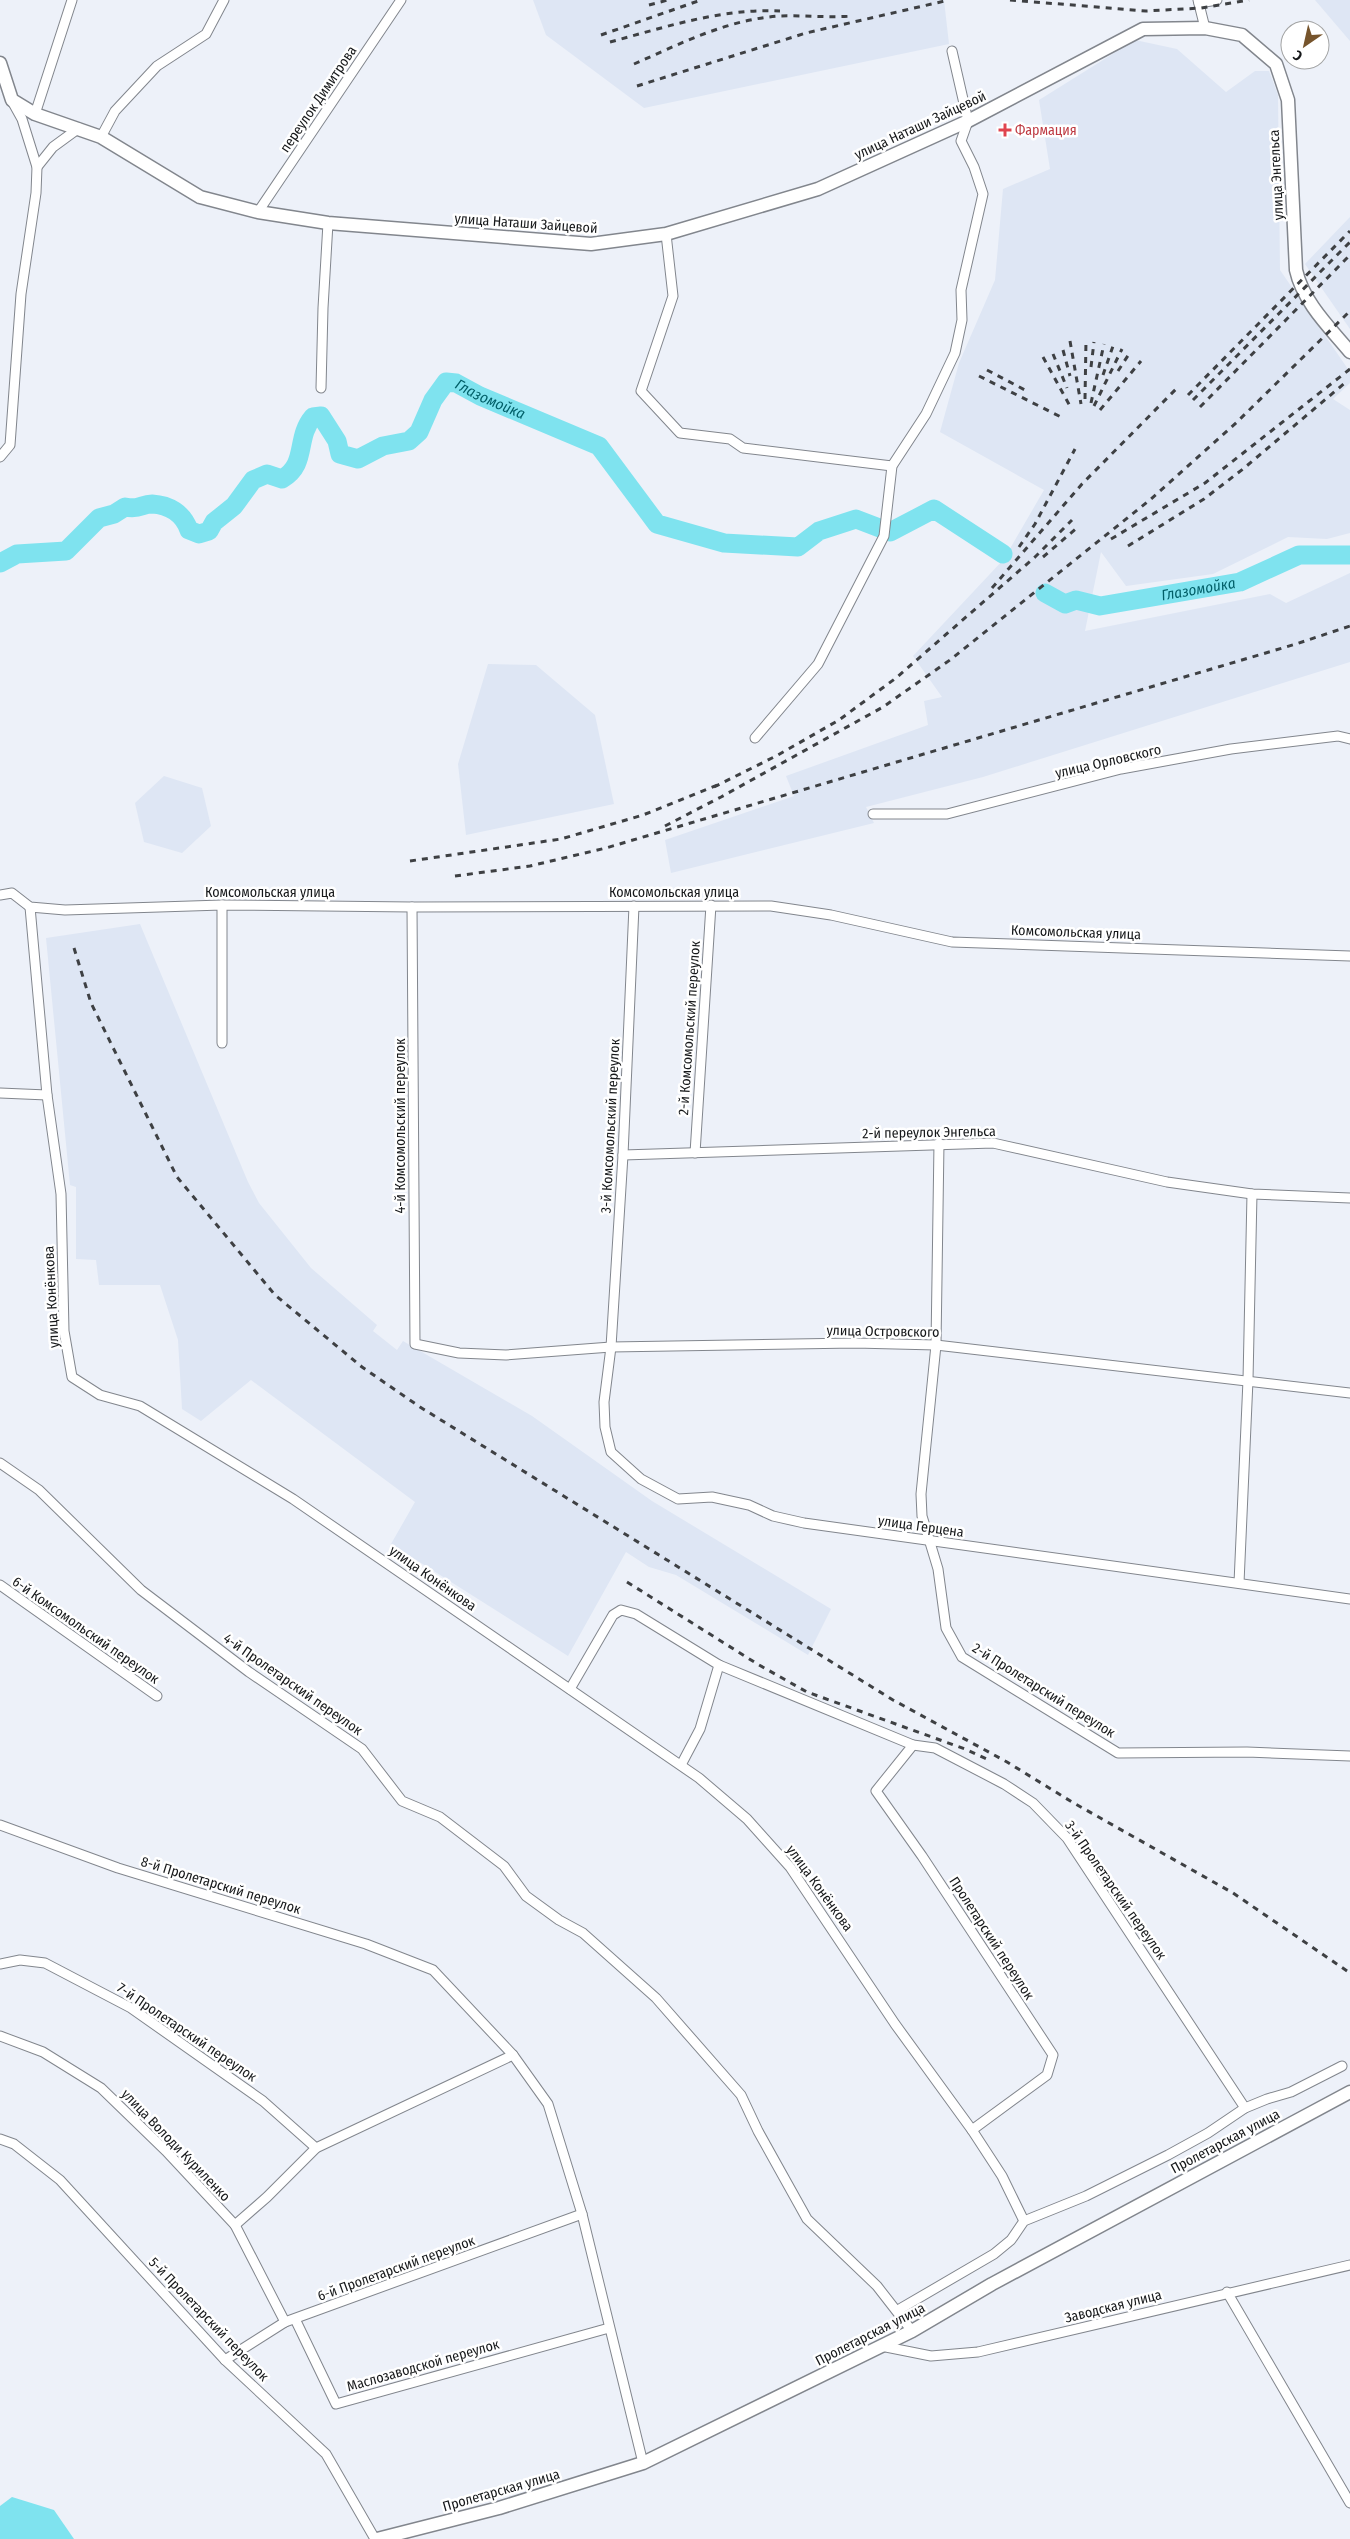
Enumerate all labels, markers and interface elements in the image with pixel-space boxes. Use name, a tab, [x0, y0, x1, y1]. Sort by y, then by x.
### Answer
north arrow	[1280, 20, 1330, 70]
street label: переулок Димитрова	[276, 43, 360, 156]
text: С	[1290, 46, 1306, 64]
street label: улица Наташи Зайцевой	[852, 87, 989, 163]
place label: Фармация	[1015, 122, 1077, 139]
marker: Фармация	[999, 124, 1011, 136]
street label: улица Энгельса	[1266, 129, 1287, 221]
street label: улица Наташи Зайцевой	[454, 210, 598, 237]
water label: Глазомойка	[452, 375, 528, 423]
water label: Глазомойка	[1160, 574, 1237, 604]
street label: улица Орловского	[1053, 741, 1163, 782]
street label: Комсомольская улица	[205, 884, 335, 901]
street label: Комсомольская улица	[609, 884, 739, 901]
street label: Комсомольская улица	[1011, 922, 1141, 943]
street label: 2-й Комсомольский переулок	[675, 940, 704, 1116]
street label: 4-й Комсомольский переулок	[392, 1038, 409, 1214]
street label: 3-й Комсомольский переулок	[597, 1038, 624, 1214]
street label: 2-й переулок Энгельса	[862, 1123, 996, 1142]
street label: улица Конёнкова	[40, 1245, 63, 1349]
street label: улица Островского	[826, 1322, 940, 1341]
street label: улица Герцена	[877, 1512, 965, 1541]
street label: улица Конёнкова	[386, 1542, 480, 1615]
street label: 6-й Комсомольский переулок	[9, 1573, 163, 1688]
street label: 4-й Пролетарский переулок	[220, 1630, 366, 1739]
street label: 2-й Пролетарский переулок	[969, 1639, 1119, 1742]
street label: 3-й Пролетарский переулок	[1061, 1818, 1170, 1963]
street label: улица Конёнкова	[783, 1842, 857, 1935]
street label: 8-й Пролетарский переулок	[139, 1853, 303, 1918]
street label: Пролетарский переулок	[945, 1874, 1038, 2003]
street label: 7-й Пролетарский переулок	[114, 1979, 260, 2086]
street label: улица Володи Куриленко	[118, 2086, 234, 2205]
street label: Пролетарская улица	[1168, 2105, 1283, 2177]
street label: 6-й Пролетарский переулок	[315, 2232, 478, 2305]
street label: 5-й Пролетарский переулок	[145, 2254, 273, 2385]
street label: Заводская улица	[1063, 2286, 1163, 2327]
street label: Пролетарская улица	[812, 2299, 928, 2369]
street label: Маслозаводской переулок	[345, 2335, 502, 2395]
street label: Пролетарская улица	[441, 2466, 562, 2515]

